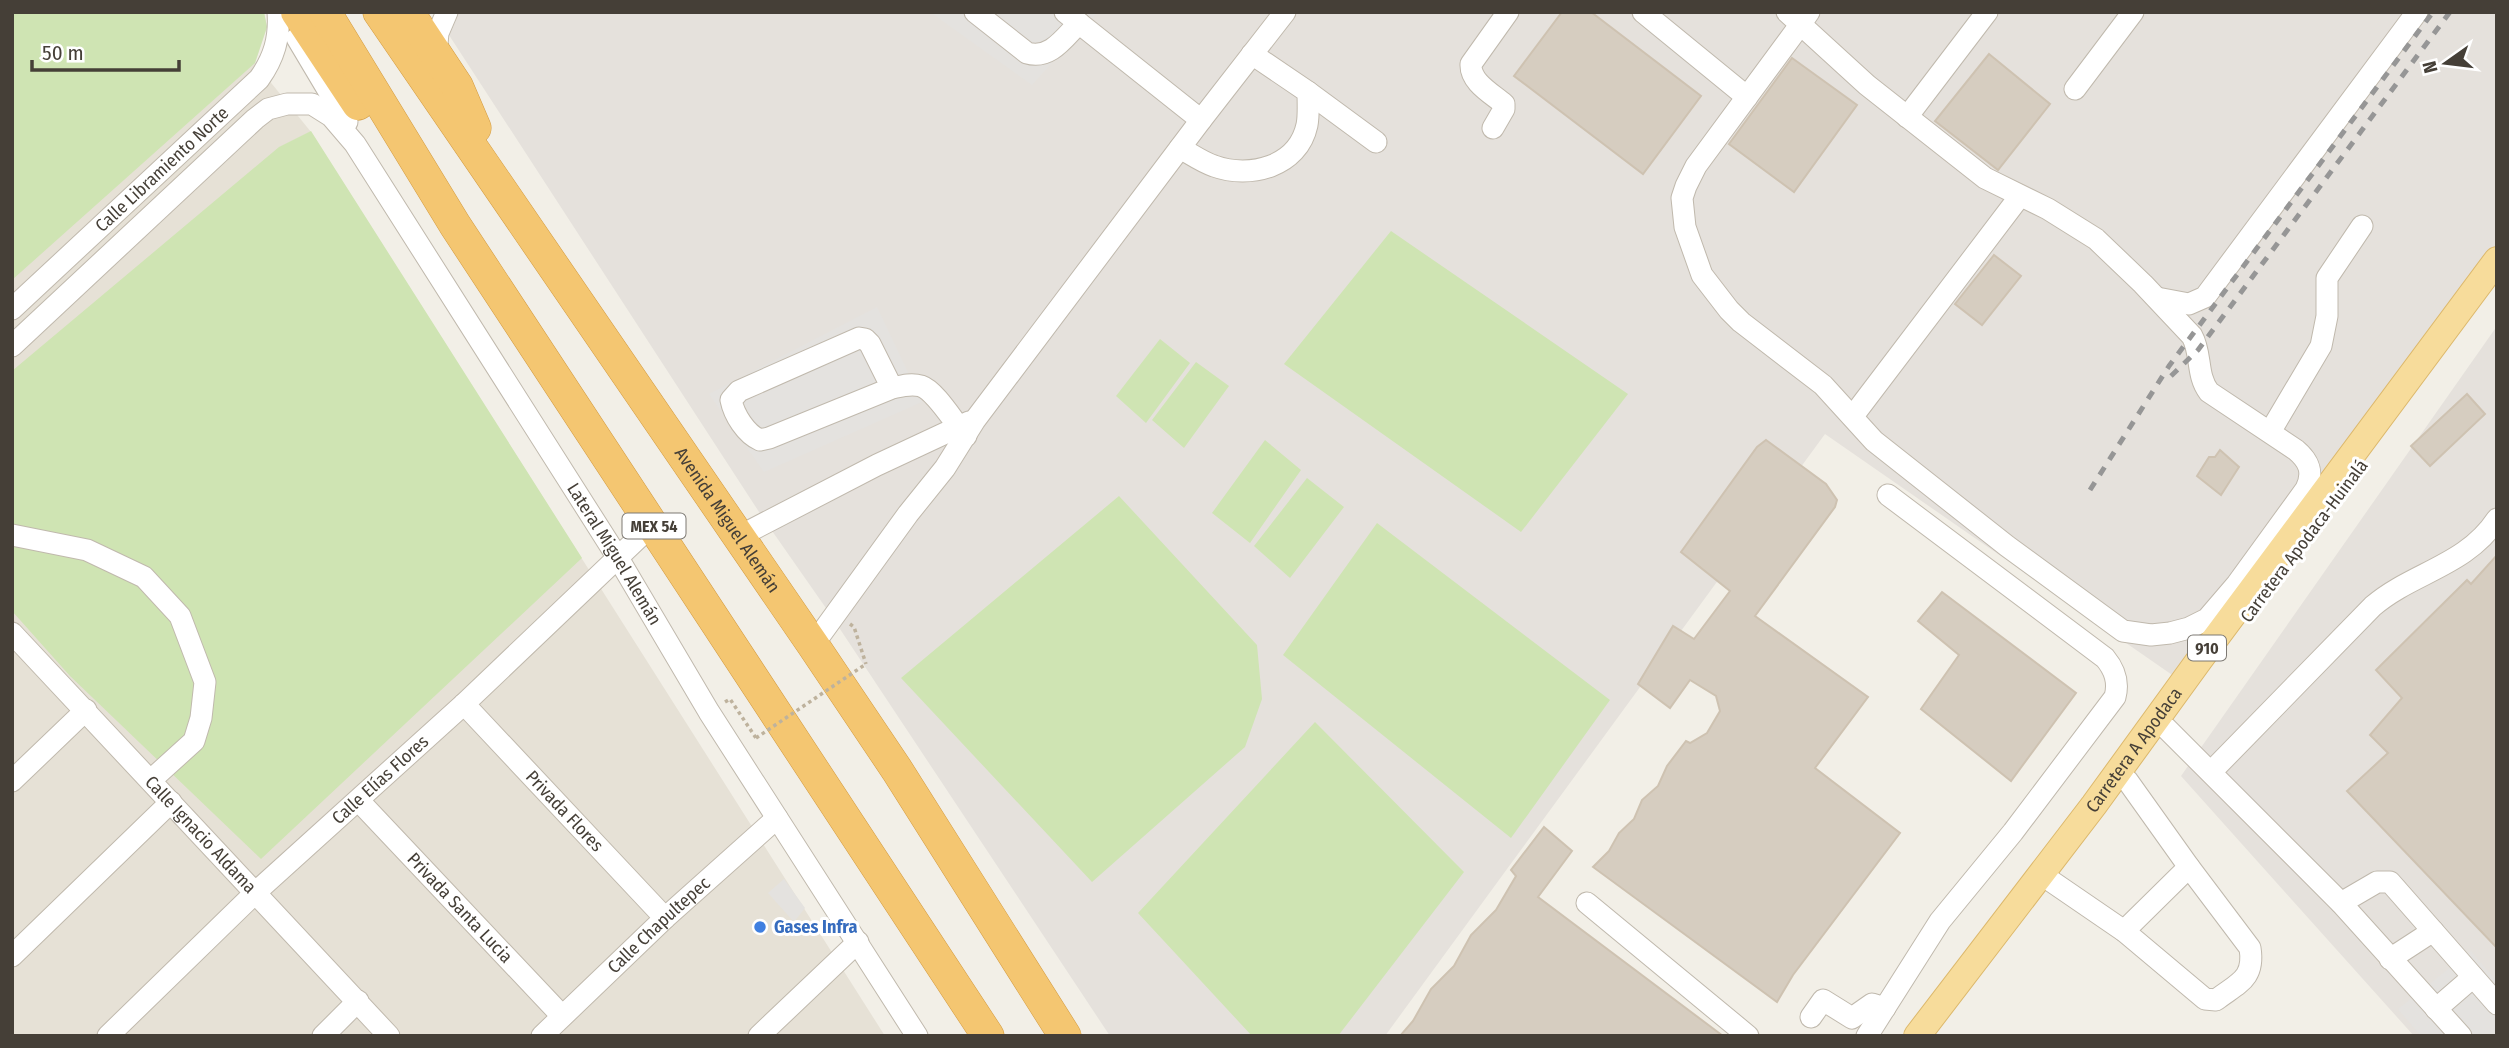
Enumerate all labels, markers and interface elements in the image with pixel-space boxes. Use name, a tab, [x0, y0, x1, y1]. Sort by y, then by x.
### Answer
scale bar	[32, 28, 178, 72]
north arrow	[2411, 28, 2481, 98]
text: 50 m	[42, 40, 84, 66]
text: N	[2417, 59, 2443, 75]
street label: Calle Libramiento Norte	[91, 102, 233, 237]
street label: Avenida Miguel Alemán	[670, 443, 785, 597]
street label: Carretera Apodaca-Huinalá	[2236, 455, 2373, 627]
street label: Lateral Miguel Alemán	[562, 479, 666, 629]
road number: MEX 54	[622, 513, 686, 538]
road number: 910	[2188, 636, 2226, 660]
street label: Carretera A Apodaca	[2081, 683, 2187, 817]
street label: Calle Elías Flores	[327, 730, 433, 829]
street label: Privada Flores	[521, 766, 608, 857]
street label: Calle Ignacio Aldama	[140, 771, 261, 898]
street label: Privada Santa Lucia	[403, 848, 517, 968]
street label: Calle Chapultepec	[603, 872, 715, 978]
place label: Gases Infra	[774, 916, 857, 938]
marker: Gases Infra	[752, 919, 768, 935]

